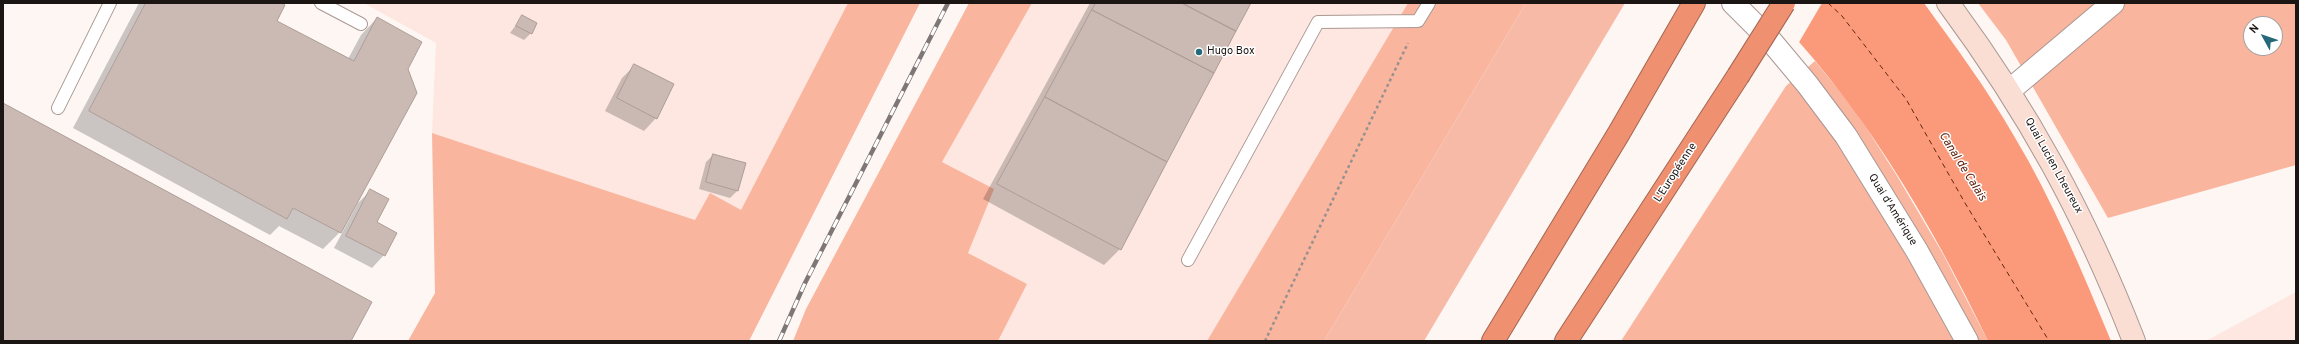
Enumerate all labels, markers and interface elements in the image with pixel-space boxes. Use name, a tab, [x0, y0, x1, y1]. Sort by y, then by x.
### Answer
north arrow	[2243, 16, 2283, 56]
text: N	[2247, 21, 2262, 36]
place label: Hugo Box	[1207, 45, 1255, 59]
marker: Hugo Box	[1194, 47, 1204, 57]
street label: Quai Lucien Lheureux	[2021, 116, 2085, 216]
water label: Canal de Calais	[1935, 130, 1989, 204]
street label: L'Européenne	[1652, 141, 1700, 205]
street label: Quai d'Amérique	[1865, 172, 1919, 248]

